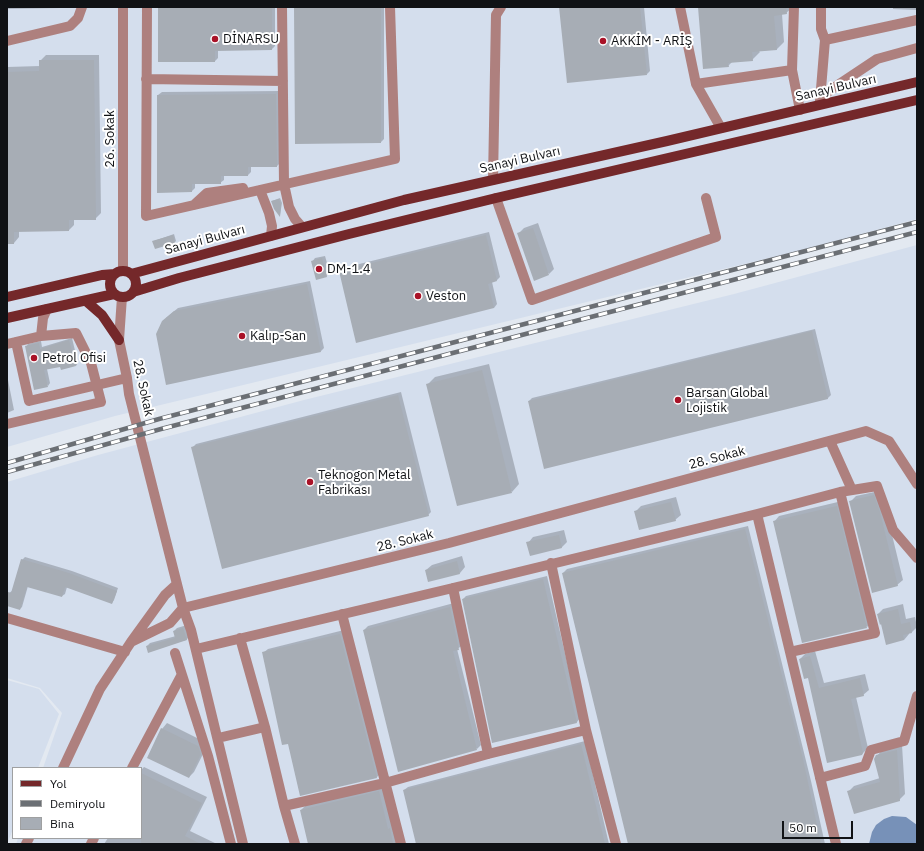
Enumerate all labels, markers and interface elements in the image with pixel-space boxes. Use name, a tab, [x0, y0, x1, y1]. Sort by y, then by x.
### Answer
place label: DİNARSU	[223, 31, 279, 47]
place label: AKKİM - ARİŞ	[611, 33, 692, 49]
marker: DİNARSU	[210, 34, 220, 44]
marker: AKKİM - ARİŞ	[598, 36, 608, 46]
street label: Sanayi Bulvarı	[794, 71, 878, 105]
street label: 26. Sokak	[102, 110, 118, 168]
street label: Sanayi Bulvarı	[478, 143, 562, 177]
street label: Sanayi Bulvarı	[163, 222, 247, 258]
place label: DM-1.4	[327, 261, 371, 277]
marker: DM-1.4	[314, 264, 324, 274]
place label: Veston	[426, 288, 466, 304]
marker: Veston	[413, 291, 423, 301]
place label: Kalıp-San	[250, 328, 306, 344]
marker: Kalıp-San	[237, 331, 247, 341]
place label: Petrol Ofisi	[42, 350, 106, 366]
marker: Petrol Ofisi	[29, 353, 39, 363]
street label: 28. Sokak	[129, 358, 157, 418]
place label: Barsan Global Lojistik	[686, 385, 768, 416]
marker: Barsan Global Lojistik	[673, 395, 683, 405]
street label: 28. Sokak	[687, 443, 747, 473]
place label: Teknogon Metal Fabrikası	[318, 467, 410, 498]
marker: Teknogon Metal Fabrikası	[305, 477, 315, 487]
street label: 28. Sokak	[375, 526, 435, 556]
legend	[12, 767, 142, 839]
text: Yol	[50, 776, 67, 791]
text: Demiryolu	[50, 796, 105, 811]
scale bar	[784, 813, 855, 839]
text: Bina	[50, 816, 74, 831]
text: 50 m	[789, 820, 817, 835]

